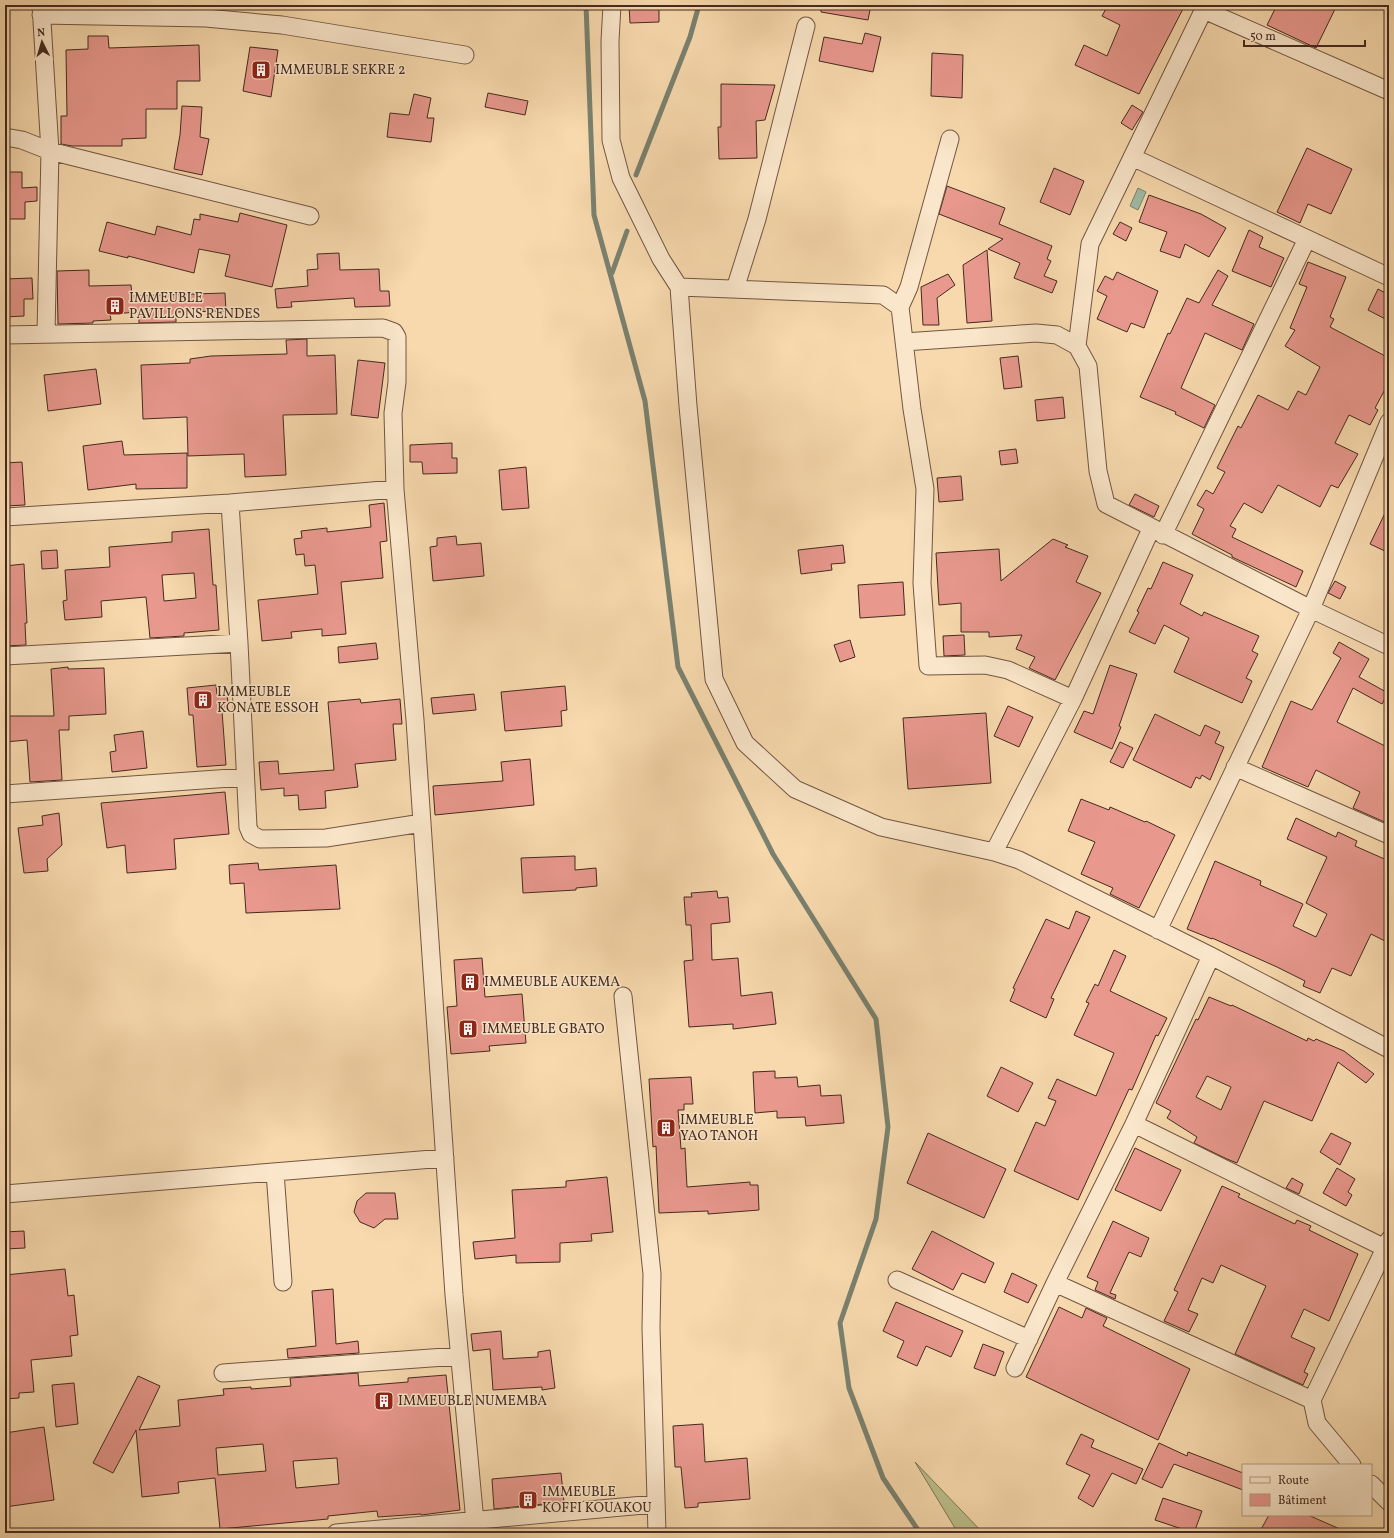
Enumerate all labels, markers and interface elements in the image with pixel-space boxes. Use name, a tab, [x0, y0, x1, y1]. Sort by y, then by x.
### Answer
north arrow	[22, 22, 62, 62]
scale bar	[1244, 22, 1365, 48]
text: N	[37, 26, 46, 41]
text: 50 m	[1250, 29, 1276, 45]
building icon: IMMEUBLE SEKRE 2	[250, 59, 272, 81]
place label: IMMEUBLE SEKRE 2	[275, 61, 406, 80]
place label: IMMEUBLE PAVILLONS RENDES	[129, 289, 260, 324]
building icon: IMMEUBLE PAVILLONS RENDES	[104, 295, 126, 317]
place label: IMMEUBLE KONATE ESSOH	[217, 683, 319, 718]
building icon: IMMEUBLE KONATE ESSOH	[192, 689, 214, 711]
building icon: IMMEUBLE AUKEMA	[459, 971, 481, 993]
place label: IMMEUBLE AUKEMA	[484, 973, 620, 992]
building icon: IMMEUBLE GBATO	[457, 1018, 479, 1040]
place label: IMMEUBLE GBATO	[482, 1020, 604, 1039]
place label: IMMEUBLE YAO TANOH	[680, 1111, 758, 1146]
building icon: IMMEUBLE YAO TANOH	[655, 1117, 677, 1139]
building icon: IMMEUBLE NUMEMBA	[373, 1390, 395, 1412]
place label: IMMEUBLE NUMEMBA	[398, 1392, 547, 1411]
legend	[1242, 1464, 1372, 1516]
text: Route	[1278, 1473, 1309, 1489]
place label: IMMEUBLE KOFFI KOUAKOU	[542, 1483, 652, 1518]
building icon: IMMEUBLE KOFFI KOUAKOU	[517, 1489, 539, 1511]
text: Bâtiment	[1278, 1493, 1327, 1509]

